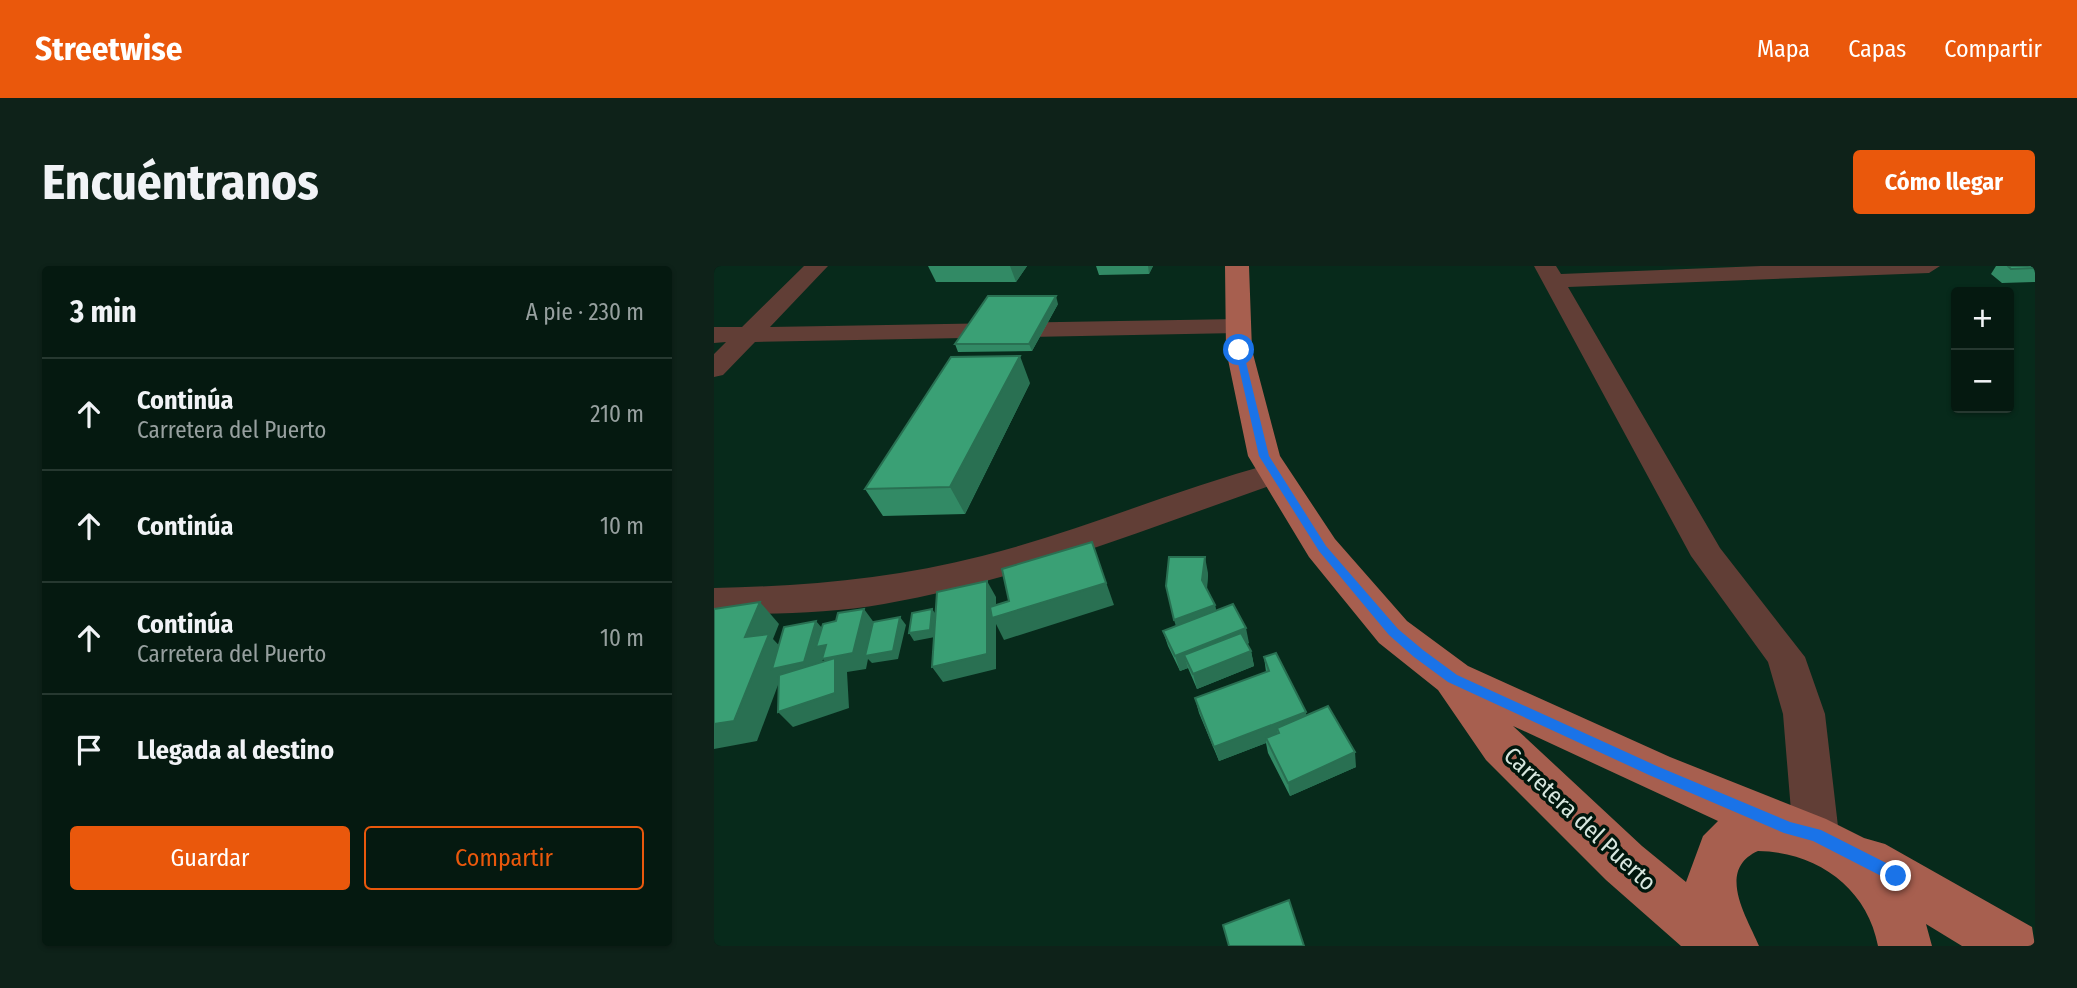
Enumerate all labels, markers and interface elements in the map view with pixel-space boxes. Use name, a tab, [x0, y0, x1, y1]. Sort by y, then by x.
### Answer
text: Streetwise	[35, 29, 182, 69]
text: Mapa	[1757, 35, 1810, 63]
text: Capas	[1848, 35, 1906, 63]
text: Compartir	[1944, 35, 2042, 63]
button: Cómo llegar	[1853, 150, 2035, 214]
text: Encuéntranos	[42, 153, 319, 212]
map controls	[1951, 287, 2014, 413]
button: +	[1951, 287, 2014, 350]
text: 3 min	[70, 294, 137, 330]
text: A pie · 230 m	[526, 298, 644, 326]
route start	[1223, 334, 1254, 365]
button: −	[1951, 350, 2014, 413]
text: Continúa	[137, 385, 234, 416]
icon: ahead	[70, 395, 108, 433]
text: 210 m	[590, 400, 644, 428]
text: Carretera del Puerto	[137, 416, 326, 444]
icon: ahead	[70, 507, 108, 545]
text: Continúa	[137, 511, 234, 542]
text: 10 m	[600, 512, 644, 540]
text: Continúa	[137, 609, 234, 640]
icon: ahead	[70, 619, 108, 657]
text: 10 m	[600, 624, 644, 652]
text: Carretera del Puerto	[137, 640, 326, 668]
icon: arrive	[70, 731, 108, 769]
text: Llegada al destino	[137, 735, 334, 766]
street label: Carretera del Puerto	[1498, 741, 1662, 897]
button: Guardar	[70, 826, 350, 890]
button: Compartir	[364, 826, 644, 890]
route end	[1880, 860, 1911, 891]

